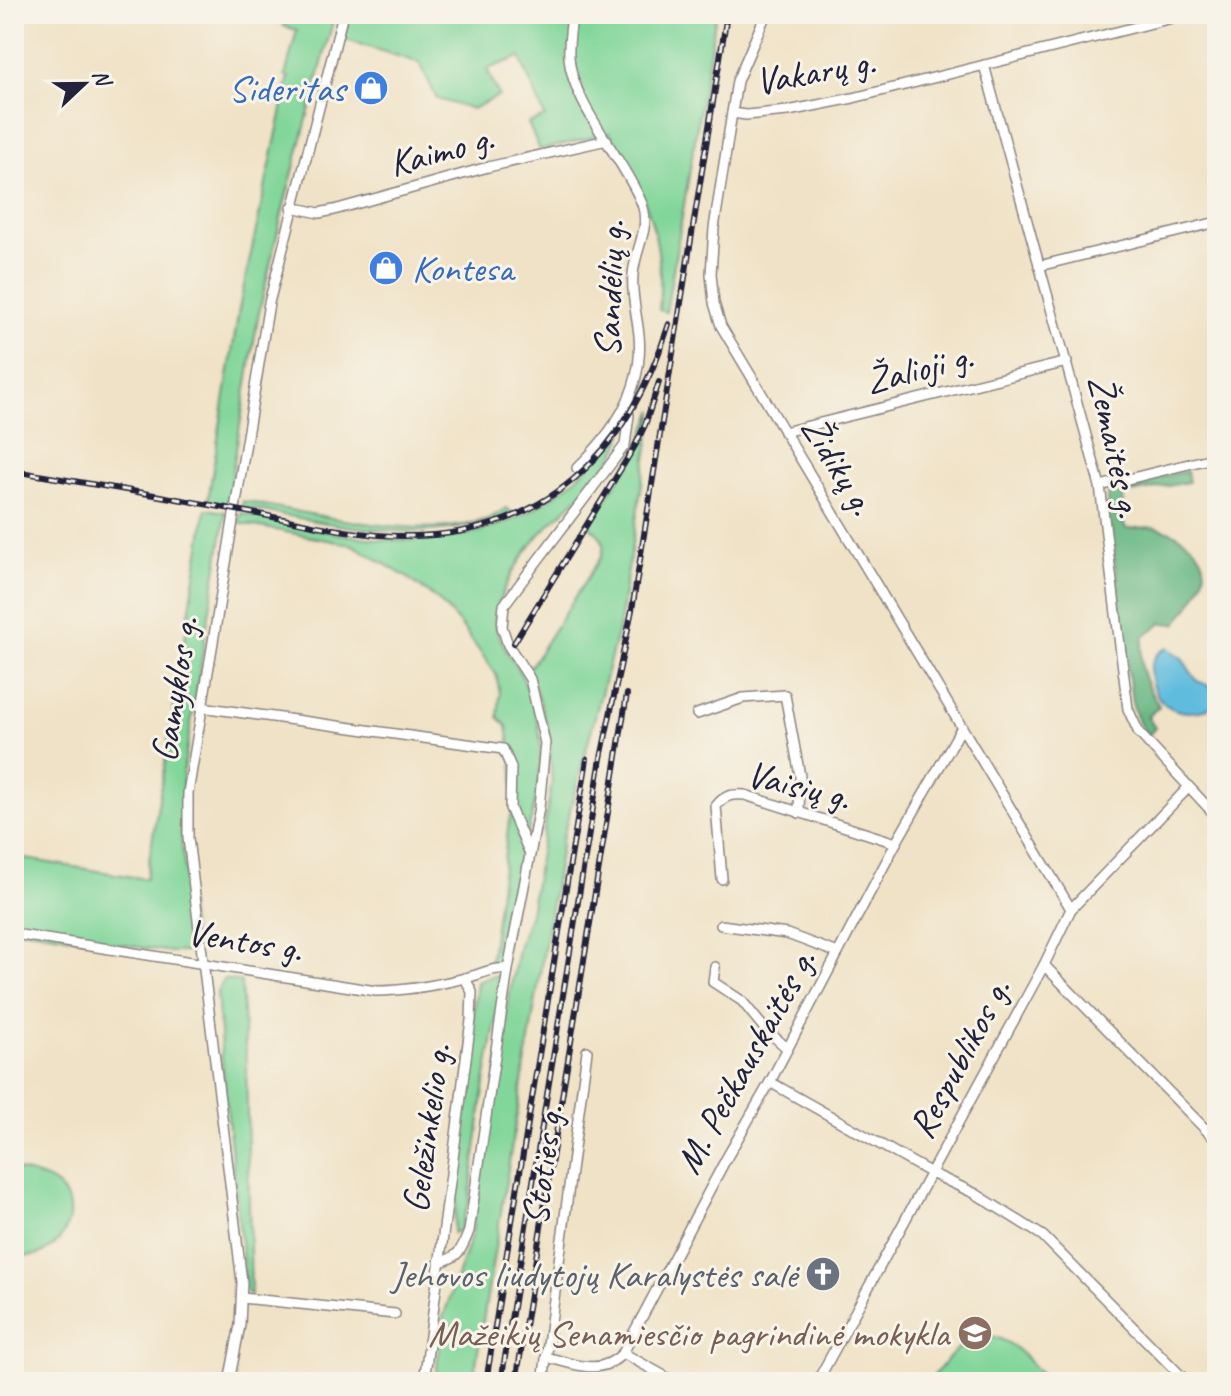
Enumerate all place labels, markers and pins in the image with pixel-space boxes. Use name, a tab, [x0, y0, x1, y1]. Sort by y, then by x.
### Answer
place label: Sideritas	[228, 65, 349, 112]
shop icon: Sideritas	[352, 69, 390, 107]
place label: Kontesa	[412, 245, 516, 292]
shop icon: Kontesa	[367, 249, 405, 287]
place label: Jehovos liudytojų Karalystės salė	[389, 1251, 801, 1298]
church icon: Jehovos liudytojų Karalystės salė	[804, 1255, 842, 1293]
place label: Mažeikių Senamiesčio pagrindinė mokykla	[428, 1310, 952, 1357]
school or university icon: Mažeikių Senamiesčio pagrindinė mokykla	[956, 1314, 994, 1352]

